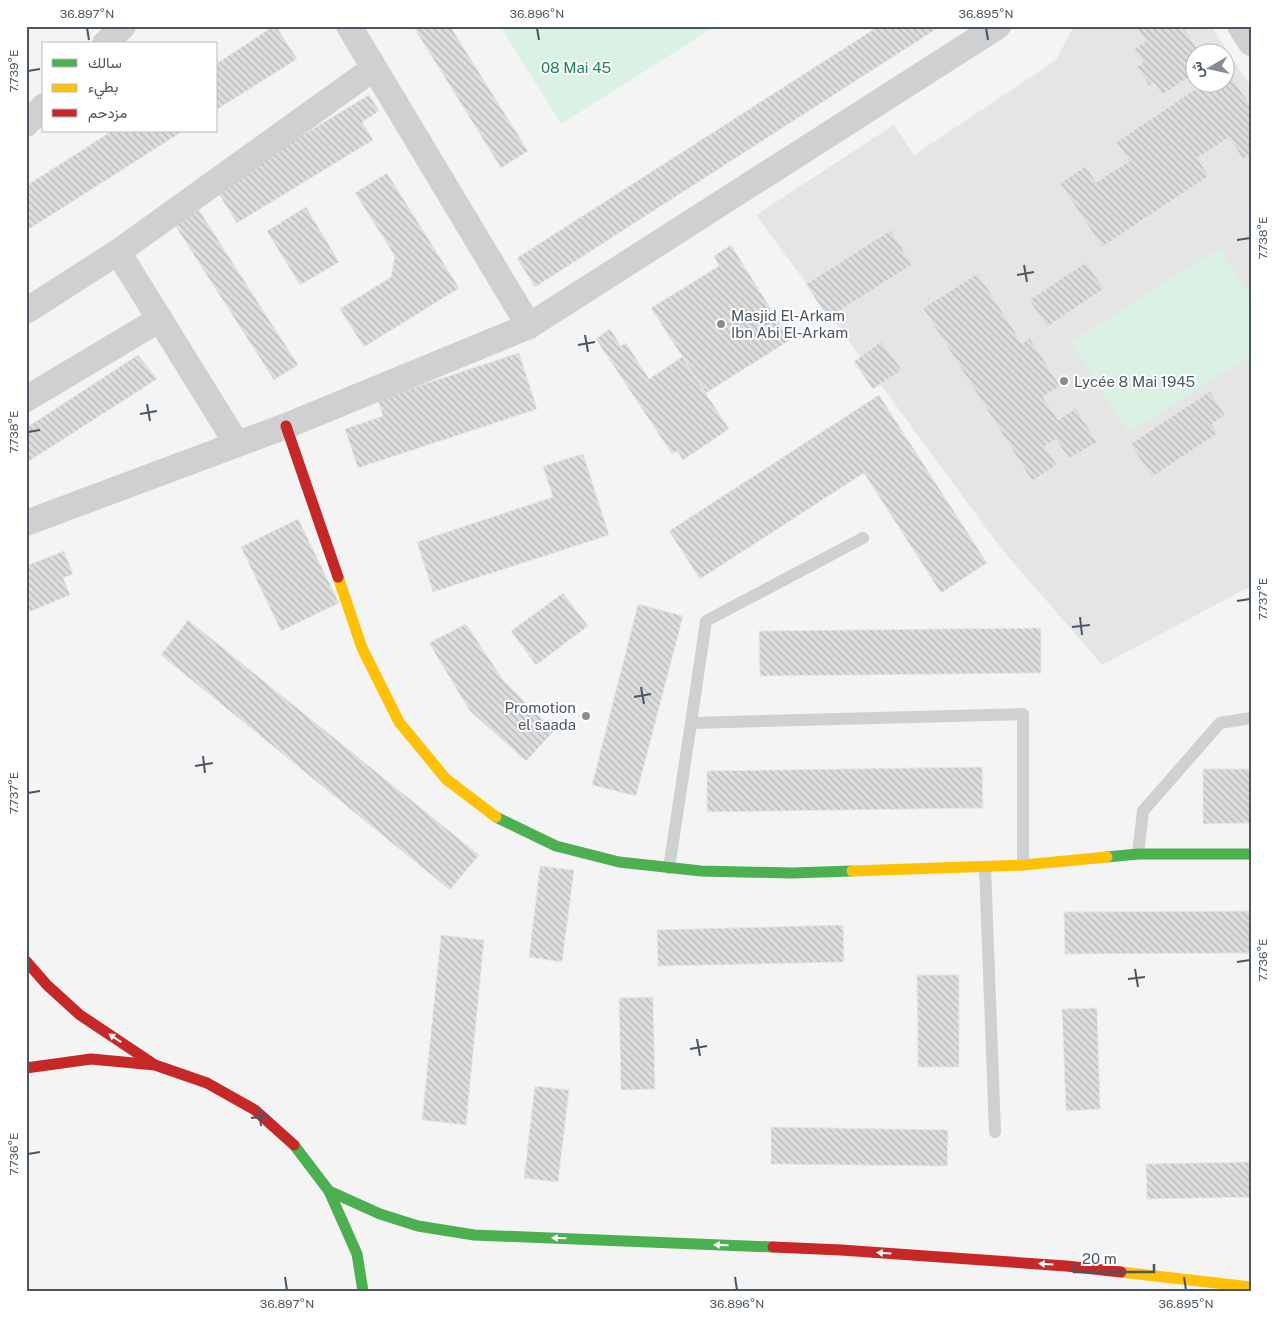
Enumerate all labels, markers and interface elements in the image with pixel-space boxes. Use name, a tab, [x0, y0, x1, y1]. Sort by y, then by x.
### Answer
text: 36.897°N	[60, 7, 114, 21]
text: 36.896°N	[510, 7, 564, 21]
text: 36.895°N	[958, 7, 1014, 21]
legend	[42, 42, 218, 132]
north arrow	[1184, 42, 1234, 92]
text: 7.739°E	[7, 50, 21, 92]
text: سالك	[88, 54, 122, 71]
park label: 08 Mai 45	[541, 59, 611, 76]
text: ش	[1188, 60, 1207, 80]
text: بطيء	[88, 78, 118, 100]
text: مزدحم	[88, 104, 127, 123]
text: 7.738°E	[1256, 216, 1270, 260]
place label: Masjid El-Arkam Ibn Abi El-Arkam	[731, 307, 848, 341]
marker: Masjid El-Arkam Ibn Abi El-Arkam	[715, 318, 727, 330]
place label: Lycée 8 Mai 1945	[1074, 373, 1195, 390]
marker: Lycée 8 Mai 1945	[1058, 375, 1070, 387]
text: 7.738°E	[7, 410, 21, 454]
text: 7.737°E	[1256, 578, 1270, 620]
place label: Promotion el saada	[504, 699, 576, 733]
marker: Promotion el saada	[580, 710, 592, 722]
text: 7.737°E	[7, 772, 21, 814]
text: 7.736°E	[1256, 939, 1270, 981]
one-way arrow	[108, 1033, 121, 1043]
text: 7.736°E	[7, 1133, 21, 1175]
one-way arrow	[551, 1234, 567, 1242]
one-way arrow	[713, 1240, 729, 1248]
scale bar	[1074, 1242, 1154, 1274]
one-way arrow	[875, 1248, 891, 1256]
text: 20 m	[1082, 1250, 1117, 1267]
one-way arrow	[1038, 1260, 1054, 1268]
text: 36.897°N	[260, 1297, 314, 1311]
text: 36.896°N	[710, 1297, 764, 1311]
text: 36.895°N	[1158, 1297, 1214, 1311]

